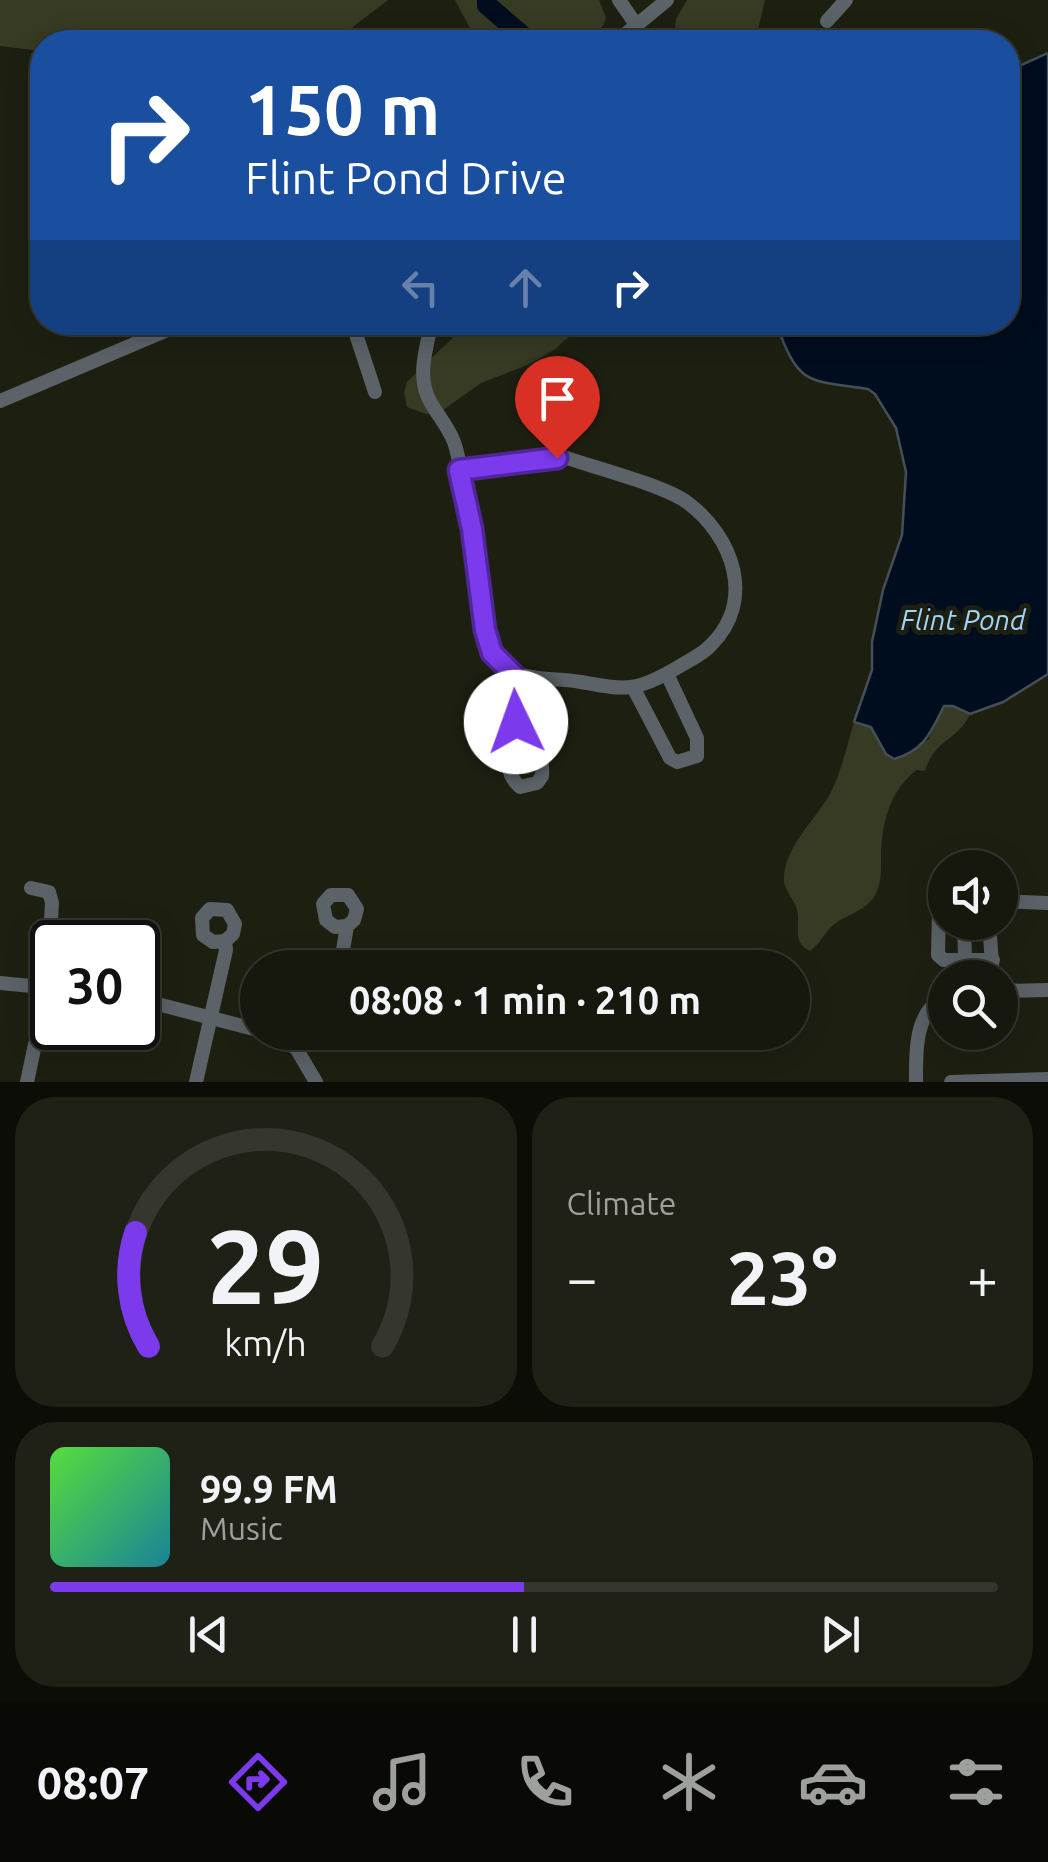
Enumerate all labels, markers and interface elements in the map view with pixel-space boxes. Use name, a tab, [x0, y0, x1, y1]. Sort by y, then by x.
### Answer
icon: right	[80, 70, 210, 200]
text: 150 m	[245, 70, 440, 148]
text: Flint Pond Drive	[245, 152, 567, 203]
icon: left	[393, 260, 448, 315]
icon: ahead	[498, 260, 553, 315]
icon: right	[603, 260, 658, 315]
pin	[515, 356, 600, 459]
icon: arrive	[530, 371, 585, 426]
water label: Flint Pond	[900, 604, 1027, 635]
position arrow	[464, 670, 568, 774]
map controls	[928, 850, 1018, 1050]
button: sound	[928, 850, 1018, 940]
speed limit sign: 30	[30, 920, 160, 1050]
button: search	[928, 960, 1018, 1050]
text: 08:08 · 1 min · 210 m	[349, 979, 701, 1021]
text: Climate	[567, 1185, 677, 1221]
text: 29	[207, 1207, 324, 1324]
text: 23°	[727, 1235, 838, 1319]
text: −	[567, 1247, 598, 1308]
text: +	[967, 1247, 998, 1308]
text: km/h	[224, 1323, 307, 1363]
text: 99.9 FM	[200, 1468, 338, 1510]
text: Music	[200, 1510, 283, 1546]
icon: previous	[181, 1607, 236, 1662]
icon: pause	[497, 1607, 552, 1662]
icon: next	[813, 1607, 868, 1662]
icon: directions	[223, 1747, 293, 1817]
icon: music	[367, 1747, 437, 1817]
icon: phone	[510, 1747, 580, 1817]
icon: climate	[654, 1747, 724, 1817]
icon: car	[798, 1747, 868, 1817]
icon: filters	[941, 1747, 1011, 1817]
text: 08:07	[37, 1757, 149, 1808]

